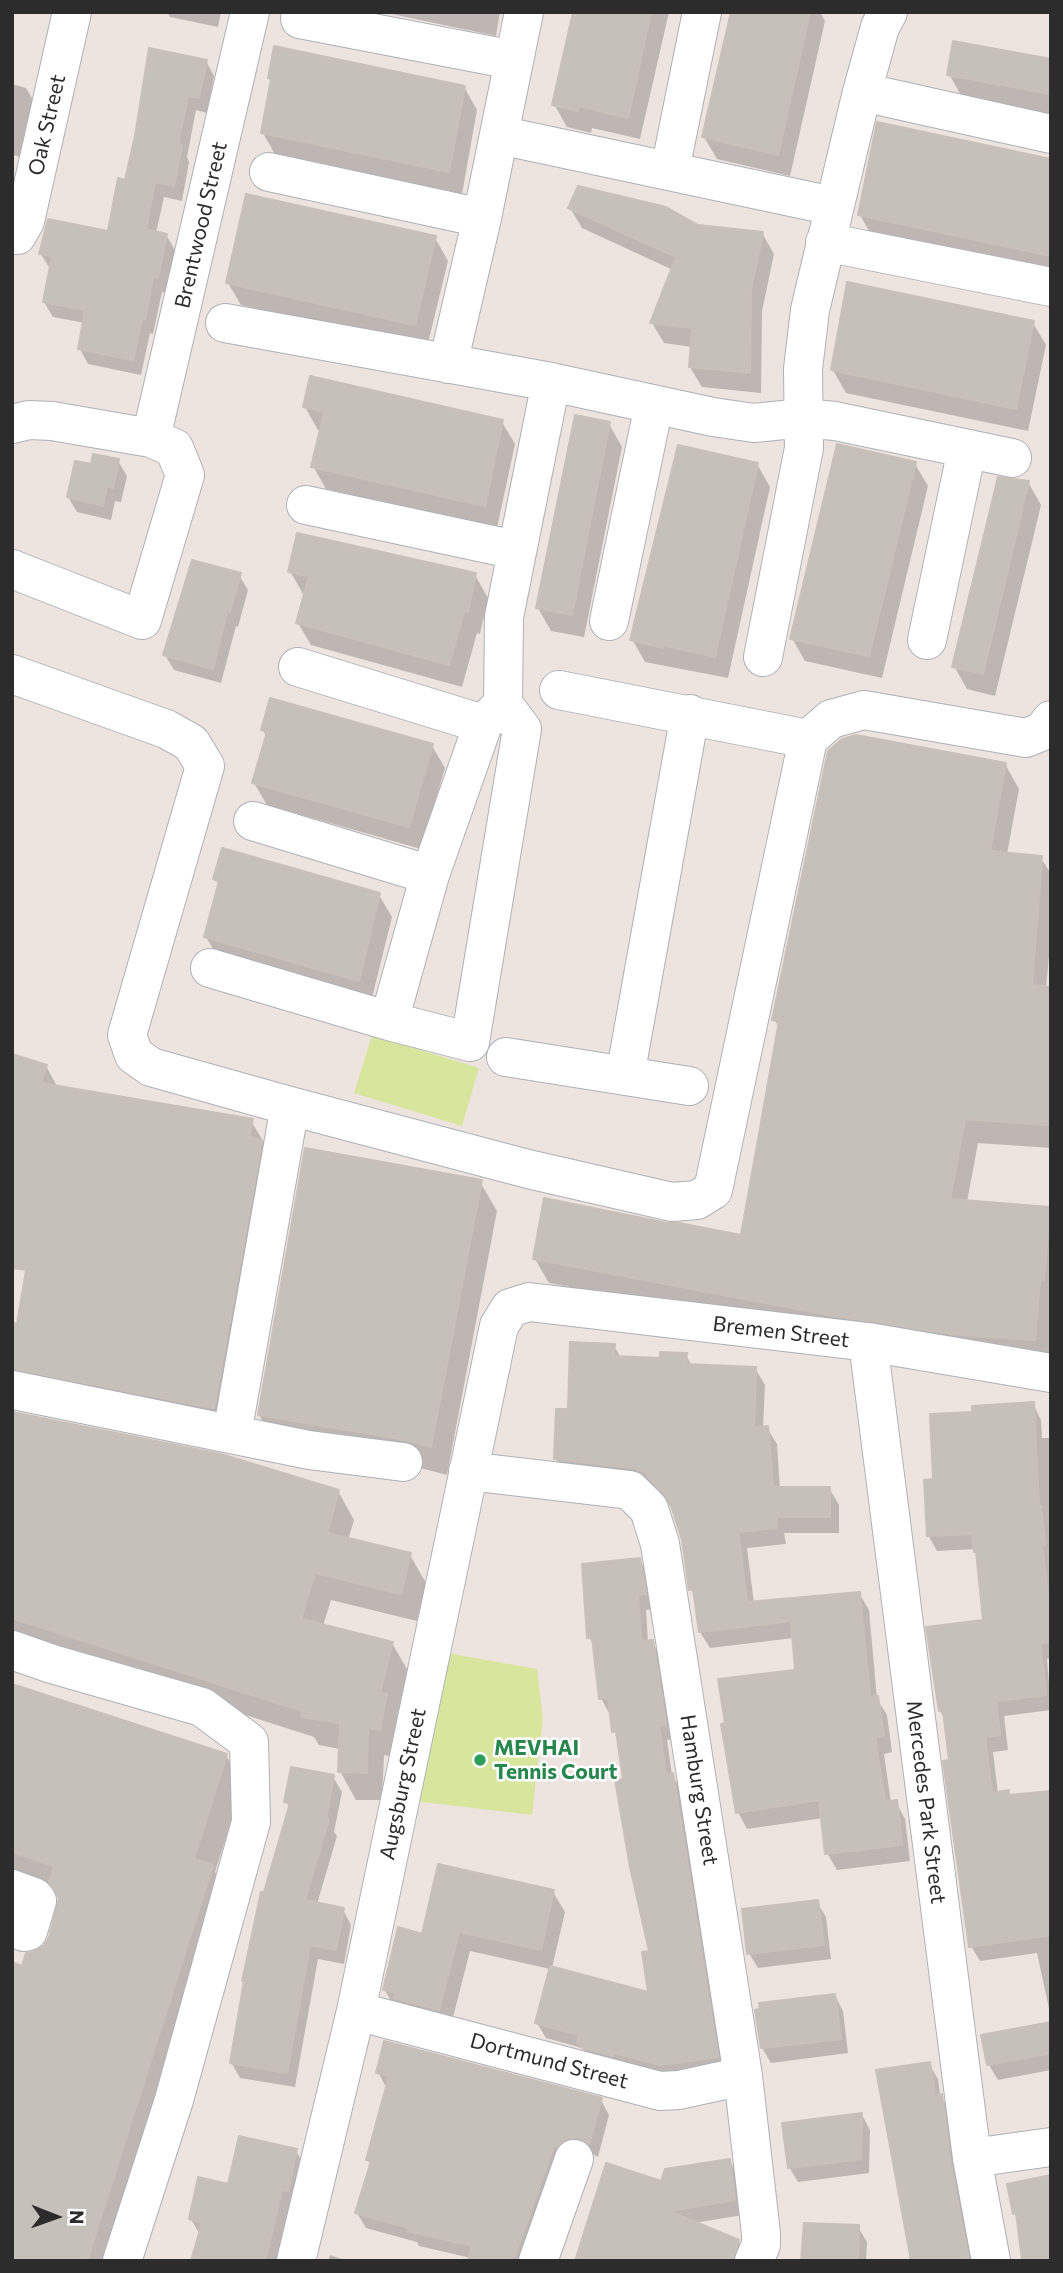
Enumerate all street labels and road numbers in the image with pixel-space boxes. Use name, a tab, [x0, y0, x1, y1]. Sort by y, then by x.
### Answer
street label: Oak Street	[23, 72, 71, 178]
street label: Brentwood Street	[170, 139, 232, 311]
street label: Bremen Street	[711, 1311, 851, 1353]
street label: Mercedes Park Street	[901, 1699, 951, 1905]
street label: Augsburg Street	[375, 1706, 431, 1862]
street label: Hamburg Street	[675, 1713, 723, 1867]
street label: Dortmund Street	[467, 2028, 631, 2094]

